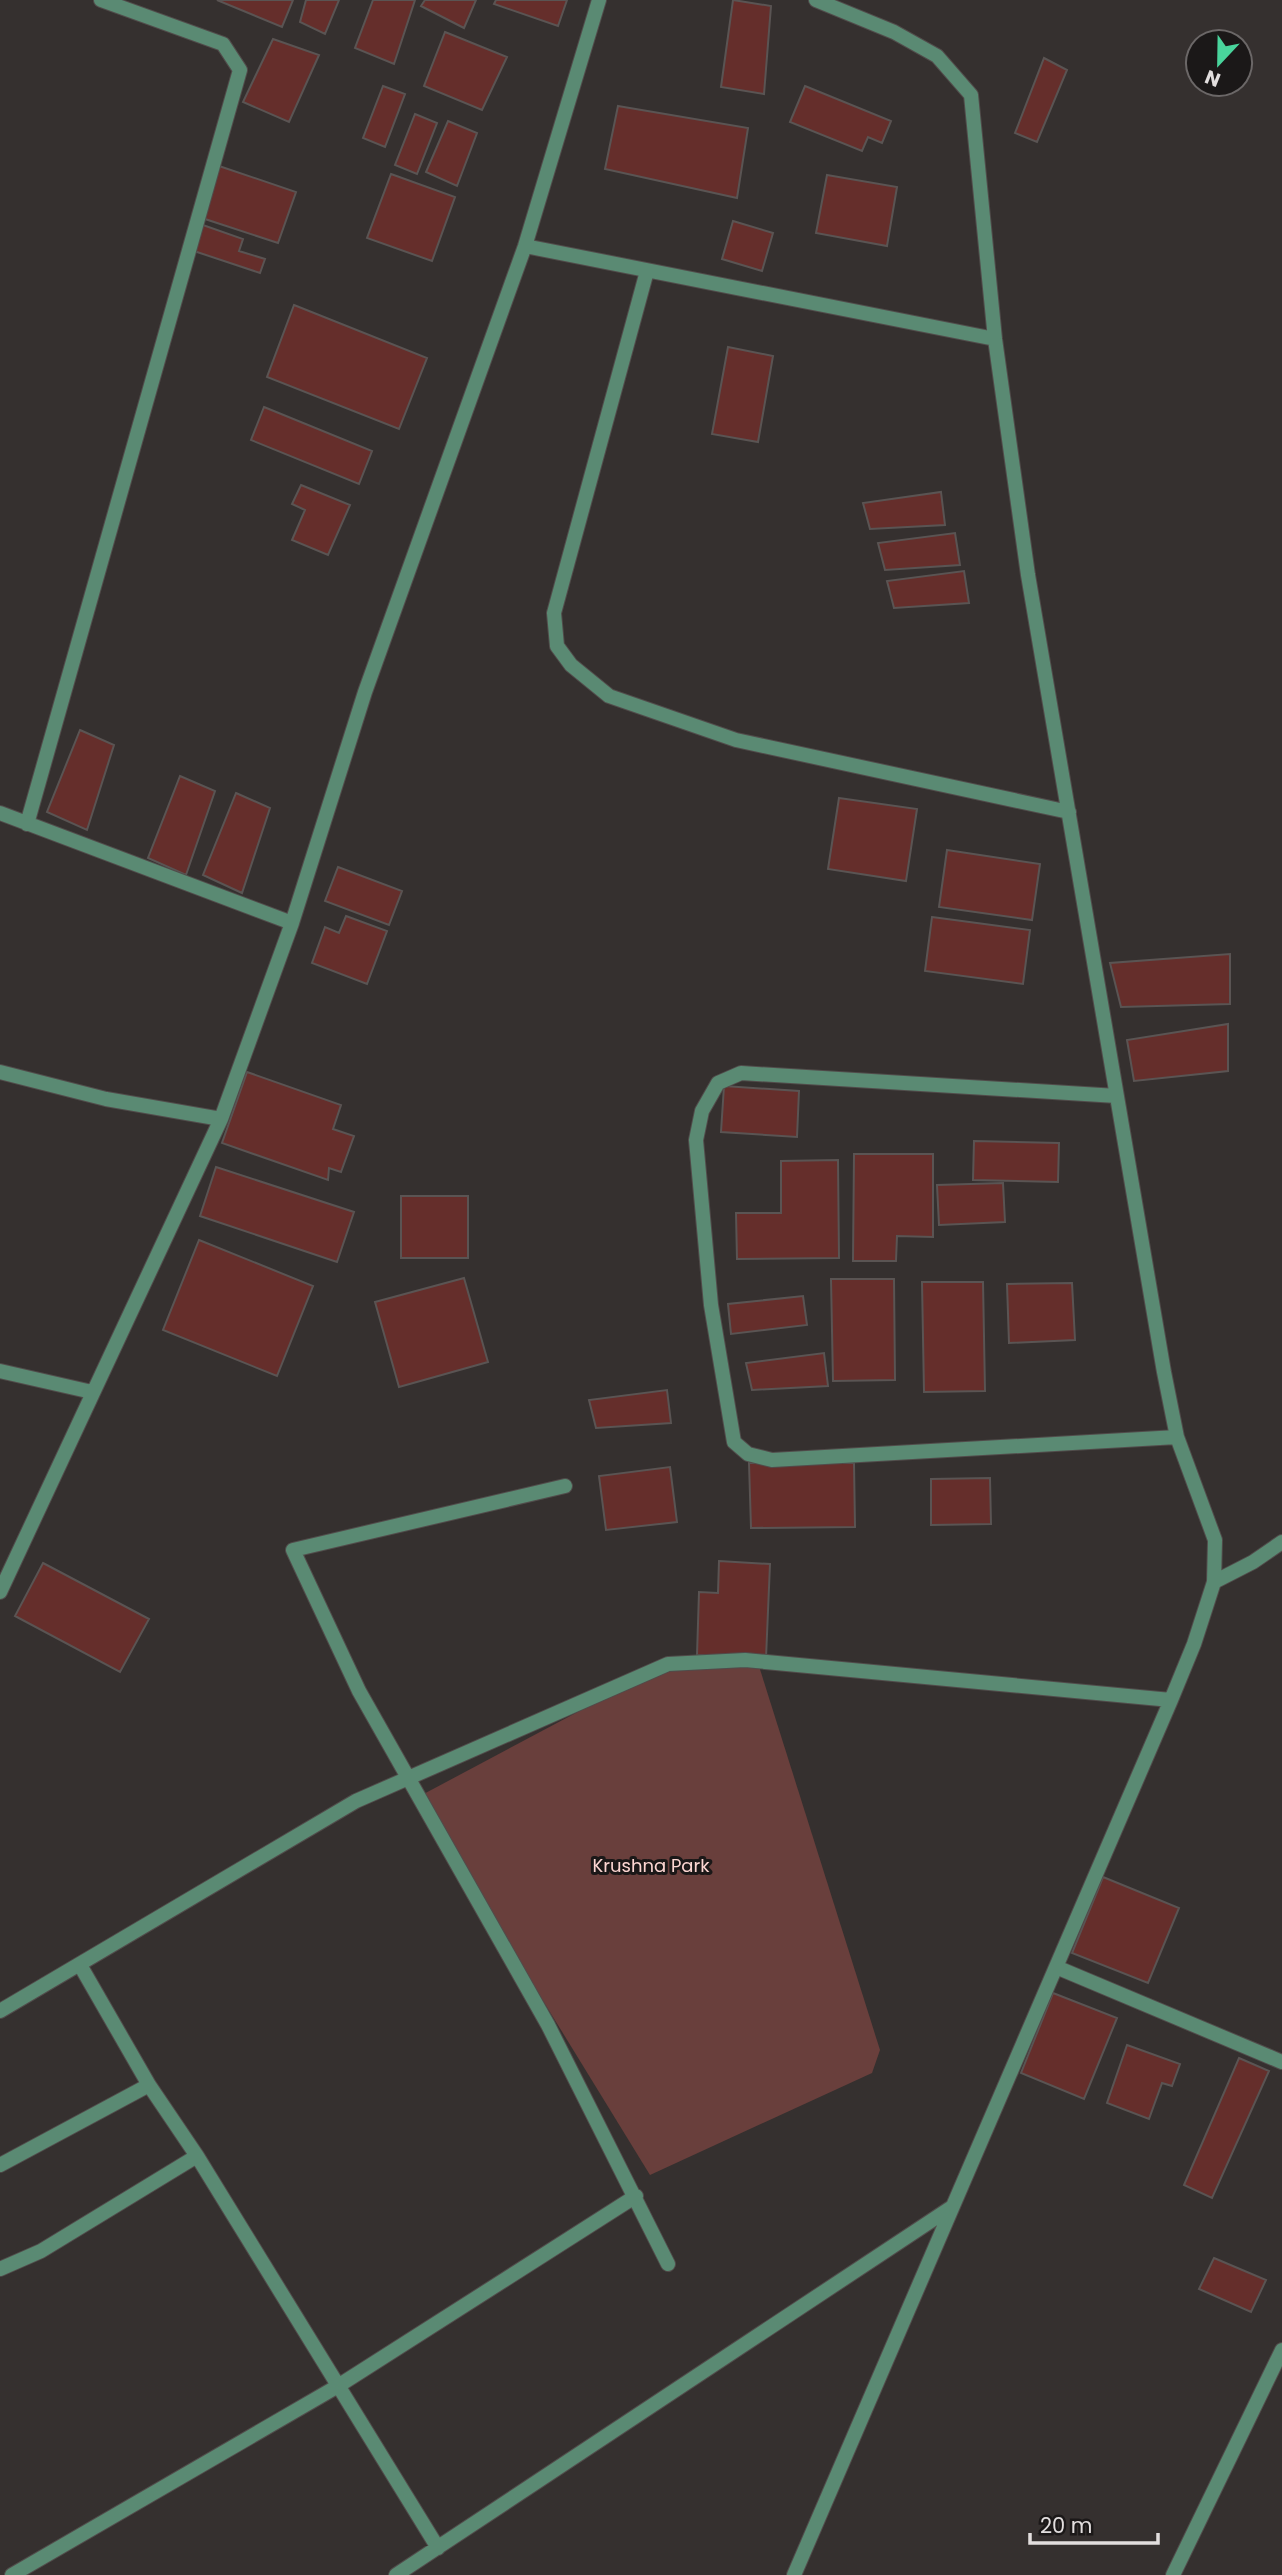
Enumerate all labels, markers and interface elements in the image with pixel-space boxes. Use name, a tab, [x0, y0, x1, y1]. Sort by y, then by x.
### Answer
north arrow	[1184, 28, 1254, 98]
text: N	[1201, 63, 1225, 93]
park label: Krushna Park	[593, 1853, 710, 1878]
scale bar	[1030, 2502, 1158, 2546]
text: 20 m	[1040, 2511, 1093, 2540]

